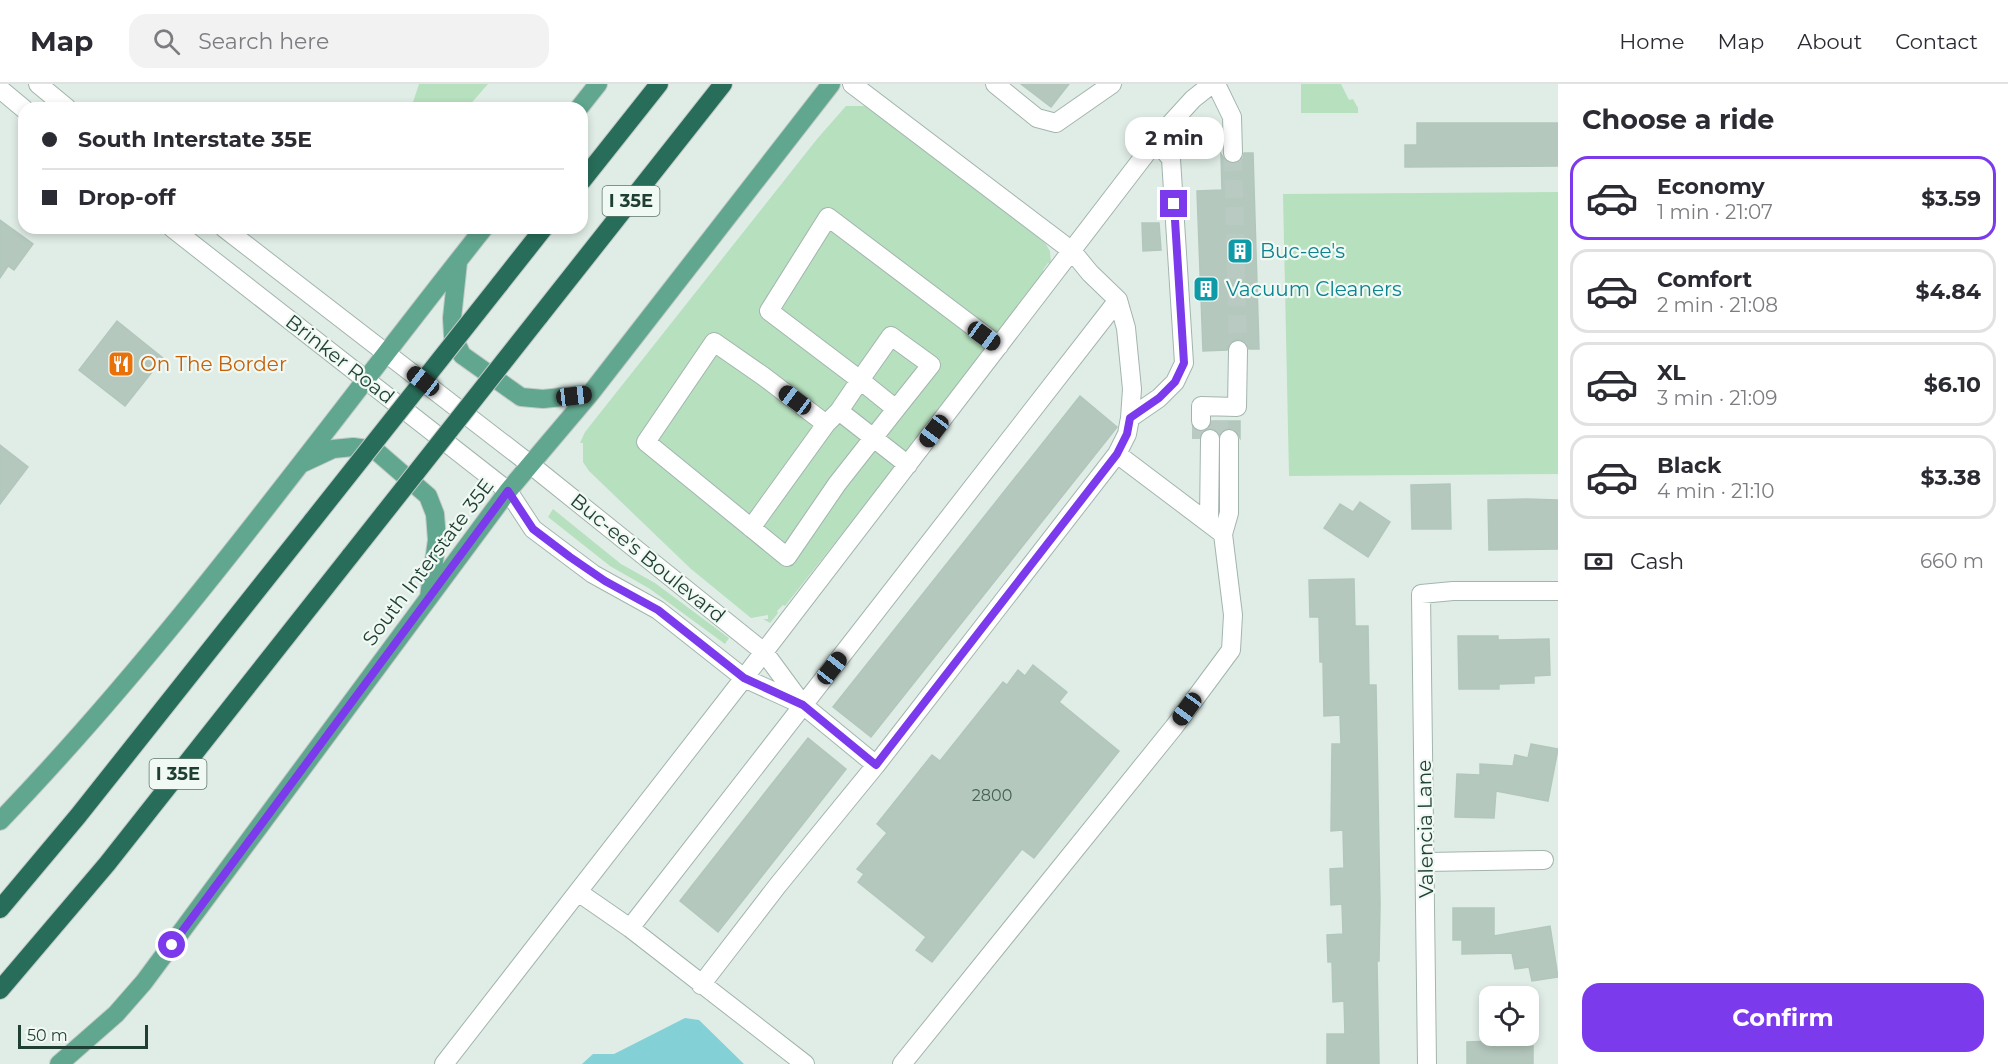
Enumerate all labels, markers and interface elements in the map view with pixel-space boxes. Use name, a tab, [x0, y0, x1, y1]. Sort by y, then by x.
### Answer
search box	[129, 14, 549, 68]
text: Map	[30, 24, 93, 58]
icon: search	[150, 25, 183, 58]
text: Search here	[198, 28, 329, 55]
text: Home	[1619, 29, 1684, 54]
text: Map	[1717, 29, 1764, 54]
text: About	[1797, 29, 1862, 54]
text: Contact	[1895, 29, 1978, 54]
text: Choose a ride	[1582, 103, 1774, 136]
callout: 2 min	[1124, 117, 1224, 159]
text: South Interstate 35E	[78, 126, 312, 153]
text: 2 min	[1145, 126, 1204, 150]
icon: car	[1585, 171, 1639, 225]
text: Economy	[1657, 173, 1765, 200]
text: Drop-off	[78, 184, 176, 211]
text: $3.59	[1921, 185, 1981, 212]
road number: I 35E	[602, 186, 660, 216]
route end	[1160, 190, 1187, 217]
text: 1 min · 21:07	[1657, 200, 1773, 224]
building icon: Buc-ee's	[1225, 236, 1255, 266]
place label: Buc-ee's	[1260, 239, 1345, 263]
icon: car	[1585, 264, 1639, 318]
text: Comfort	[1657, 266, 1752, 293]
building icon: Vacuum Cleaners	[1191, 274, 1221, 304]
place label: Vacuum Cleaners	[1226, 277, 1402, 301]
text: $4.84	[1915, 278, 1981, 305]
text: 2 min · 21:08	[1657, 293, 1778, 317]
street label: Brinker Road	[281, 309, 399, 409]
car	[964, 318, 1004, 354]
restaurant icon: On The Border	[106, 349, 136, 379]
place label: On The Border	[140, 352, 287, 376]
icon: car	[1585, 357, 1639, 411]
text: XL	[1657, 359, 1686, 386]
car	[403, 363, 443, 399]
text: $6.10	[1924, 371, 1981, 398]
car	[775, 382, 815, 418]
car	[555, 385, 593, 407]
text: 3 min · 21:09	[1657, 386, 1777, 410]
car	[916, 411, 952, 451]
icon: car	[1585, 450, 1639, 504]
text: Black	[1657, 452, 1721, 479]
text: $3.38	[1920, 464, 1981, 491]
street label: South Interstate 35E	[357, 474, 499, 650]
text: 4 min · 21:10	[1657, 479, 1774, 503]
street label: Buc-ee's Boulevard	[566, 488, 730, 628]
icon: cash	[1582, 545, 1615, 578]
text: Cash	[1630, 548, 1684, 575]
text: 660 m	[1920, 549, 1984, 573]
car	[814, 648, 850, 688]
car	[1169, 689, 1205, 729]
road number: I 35E	[150, 759, 207, 789]
street label: Valencia Lane	[1412, 760, 1438, 898]
house number: 2800	[972, 786, 1012, 805]
route start	[158, 931, 185, 958]
button: Confirm	[1582, 983, 1984, 1052]
map controls	[1479, 986, 1539, 1046]
button: locate	[1479, 986, 1539, 1046]
scale bar	[18, 1022, 148, 1050]
text: 50 m	[27, 1026, 68, 1045]

